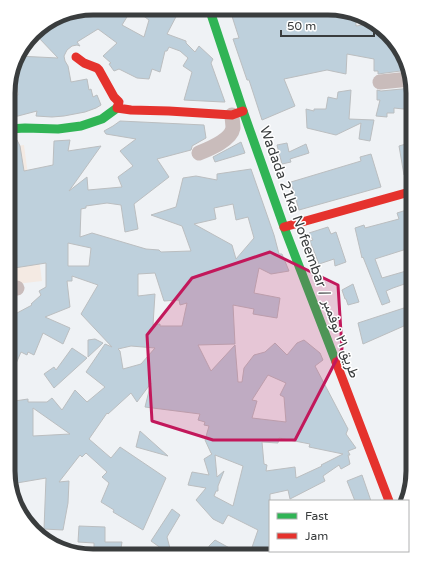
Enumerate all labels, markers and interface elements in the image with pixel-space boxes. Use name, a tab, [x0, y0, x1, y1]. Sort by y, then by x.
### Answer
scale bar	[281, 12, 374, 38]
text: 50 m	[287, 19, 316, 33]
street label: Wadada 21ka Nofeembar / طريق ٢١ نوفمبر	[256, 124, 363, 381]
legend	[269, 500, 409, 552]
text: Fast	[305, 509, 329, 523]
text: Jam	[305, 529, 328, 543]

